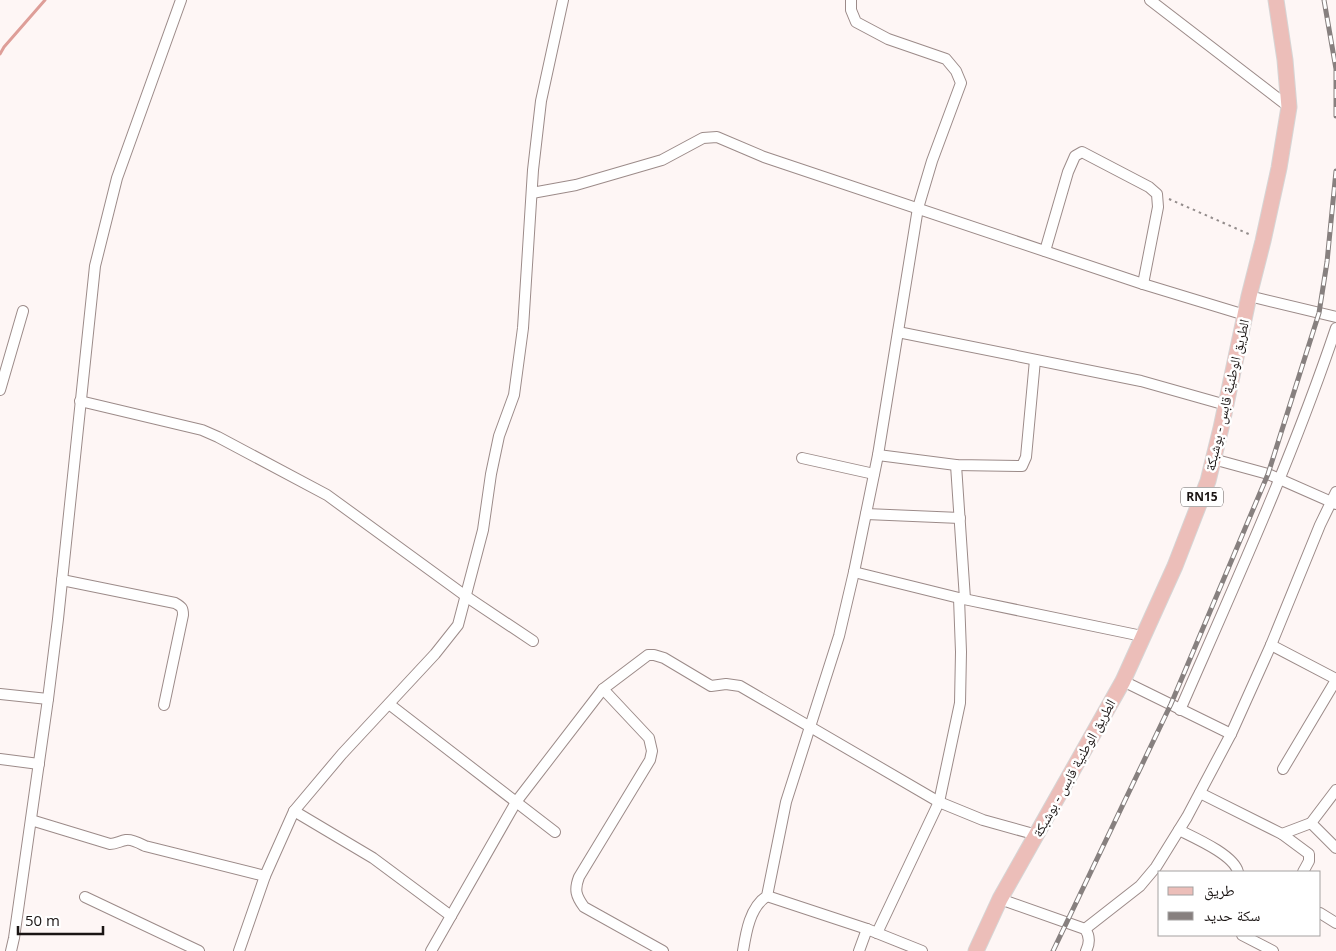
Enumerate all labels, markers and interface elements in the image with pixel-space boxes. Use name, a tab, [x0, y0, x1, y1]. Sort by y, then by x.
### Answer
street label: الطريق الوطنية قابس - بوشبكة	[1200, 317, 1254, 473]
road number: RN15	[1181, 488, 1223, 507]
street label: الطريق الوطنية قابس - بوشبكة	[1028, 695, 1120, 841]
legend	[1158, 871, 1321, 936]
text: طريق	[1204, 880, 1235, 901]
scale bar	[18, 904, 102, 936]
text: سكة حديد	[1204, 905, 1260, 925]
text: 50 m	[25, 910, 60, 930]

